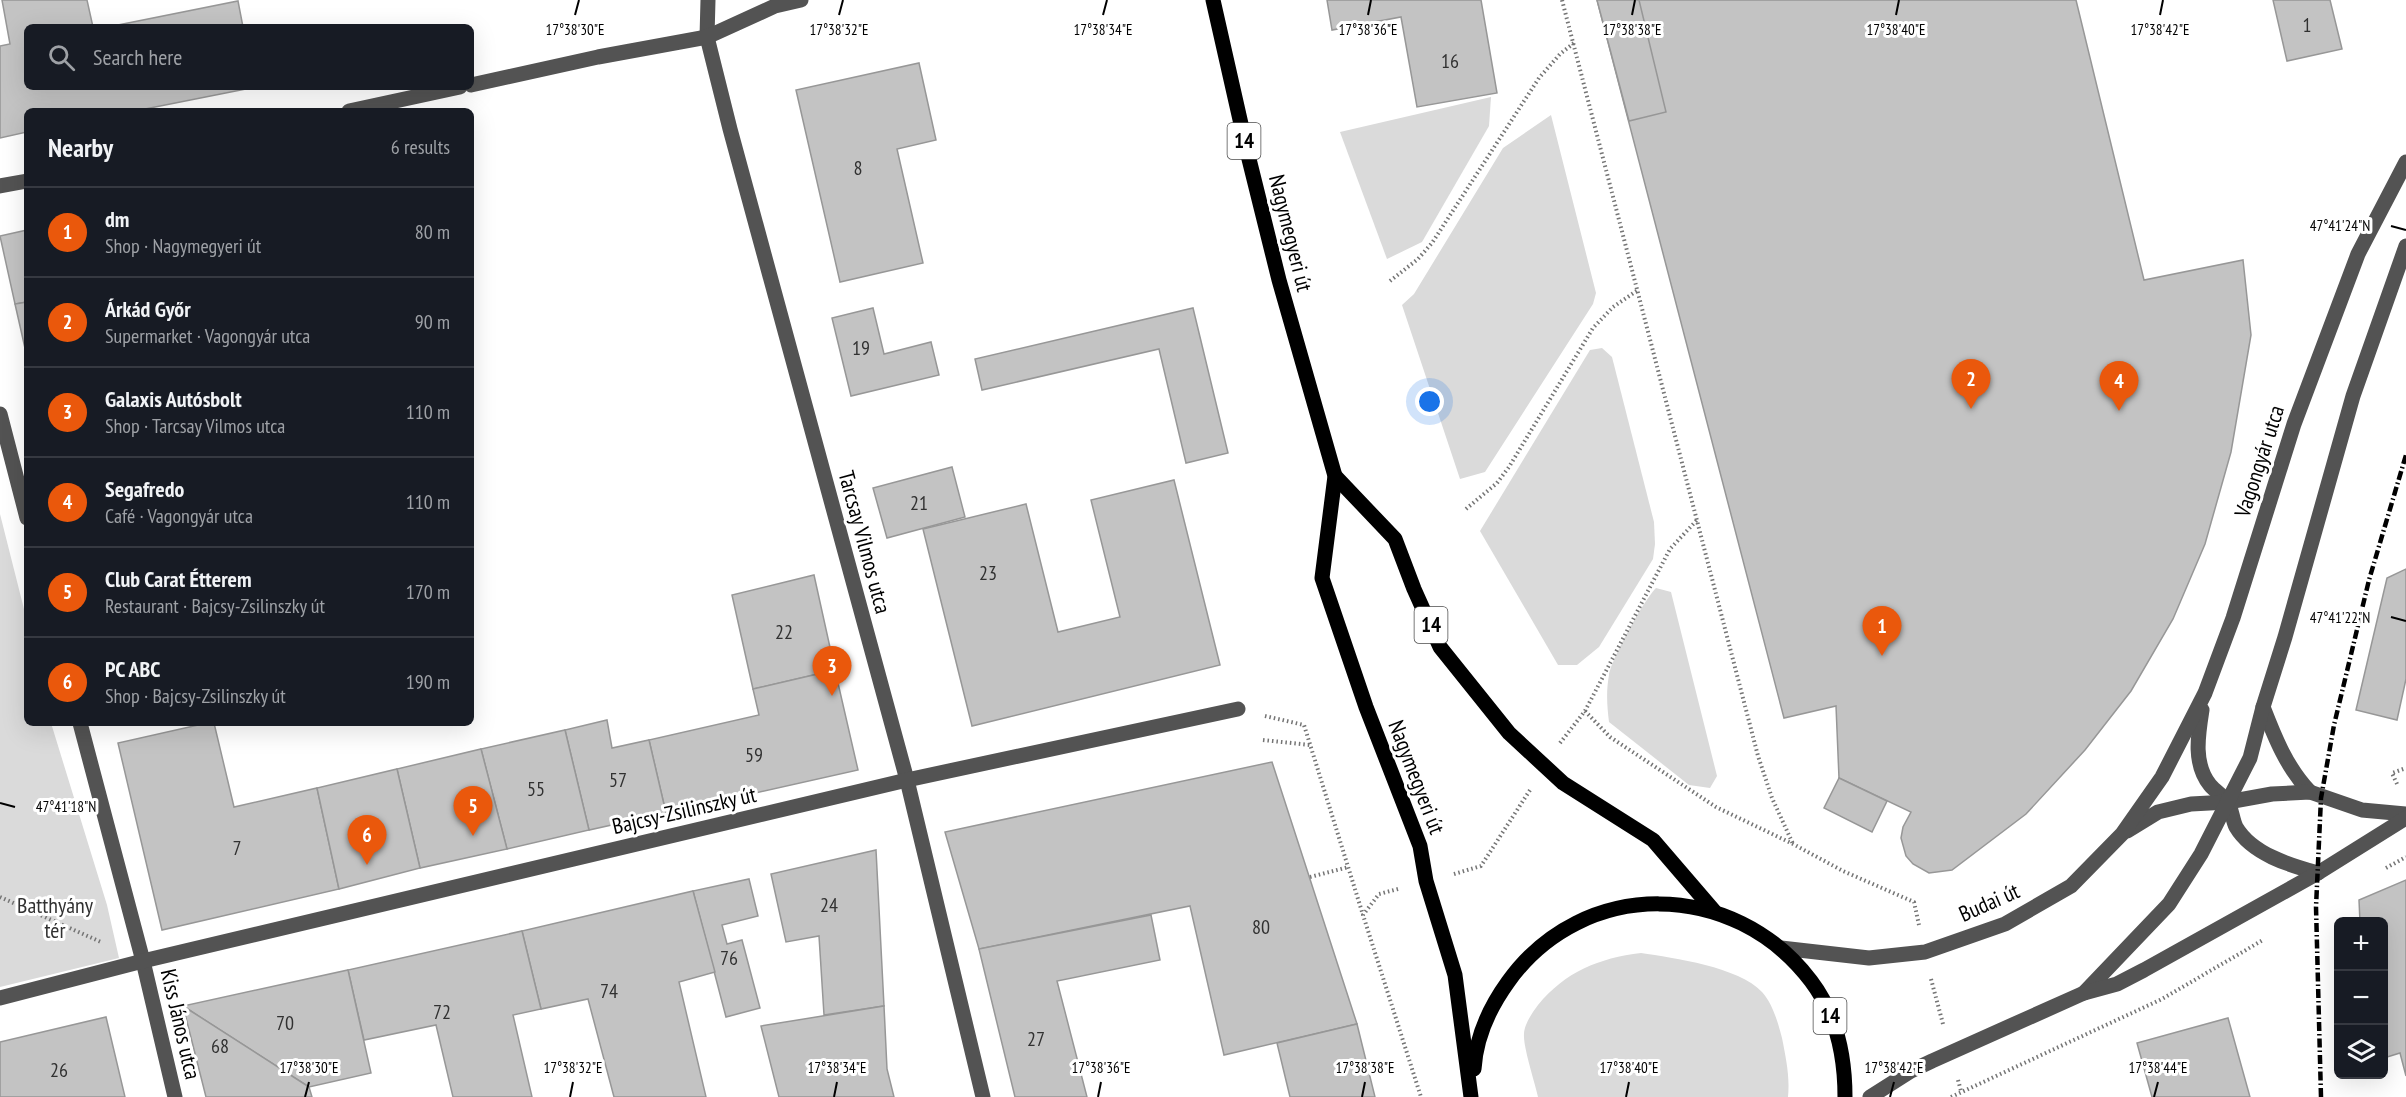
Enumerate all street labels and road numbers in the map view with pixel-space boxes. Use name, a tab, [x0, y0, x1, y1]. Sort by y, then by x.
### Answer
road number: 14	[1228, 123, 1260, 159]
street label: Nagymegyeri út	[1263, 172, 1319, 294]
street label: Vagongyár utca	[2227, 401, 2290, 521]
street label: Tarcsay Vilmos utca	[832, 468, 898, 616]
road number: 14	[1414, 607, 1448, 643]
street label: Nagymegyeri út	[1383, 716, 1451, 838]
street label: Bajcsy-Zsilinszky út	[609, 780, 759, 840]
street label: Budai út	[1954, 876, 2024, 928]
street label: Kiss János utca	[155, 966, 207, 1082]
road number: 14	[1814, 998, 1846, 1034]

